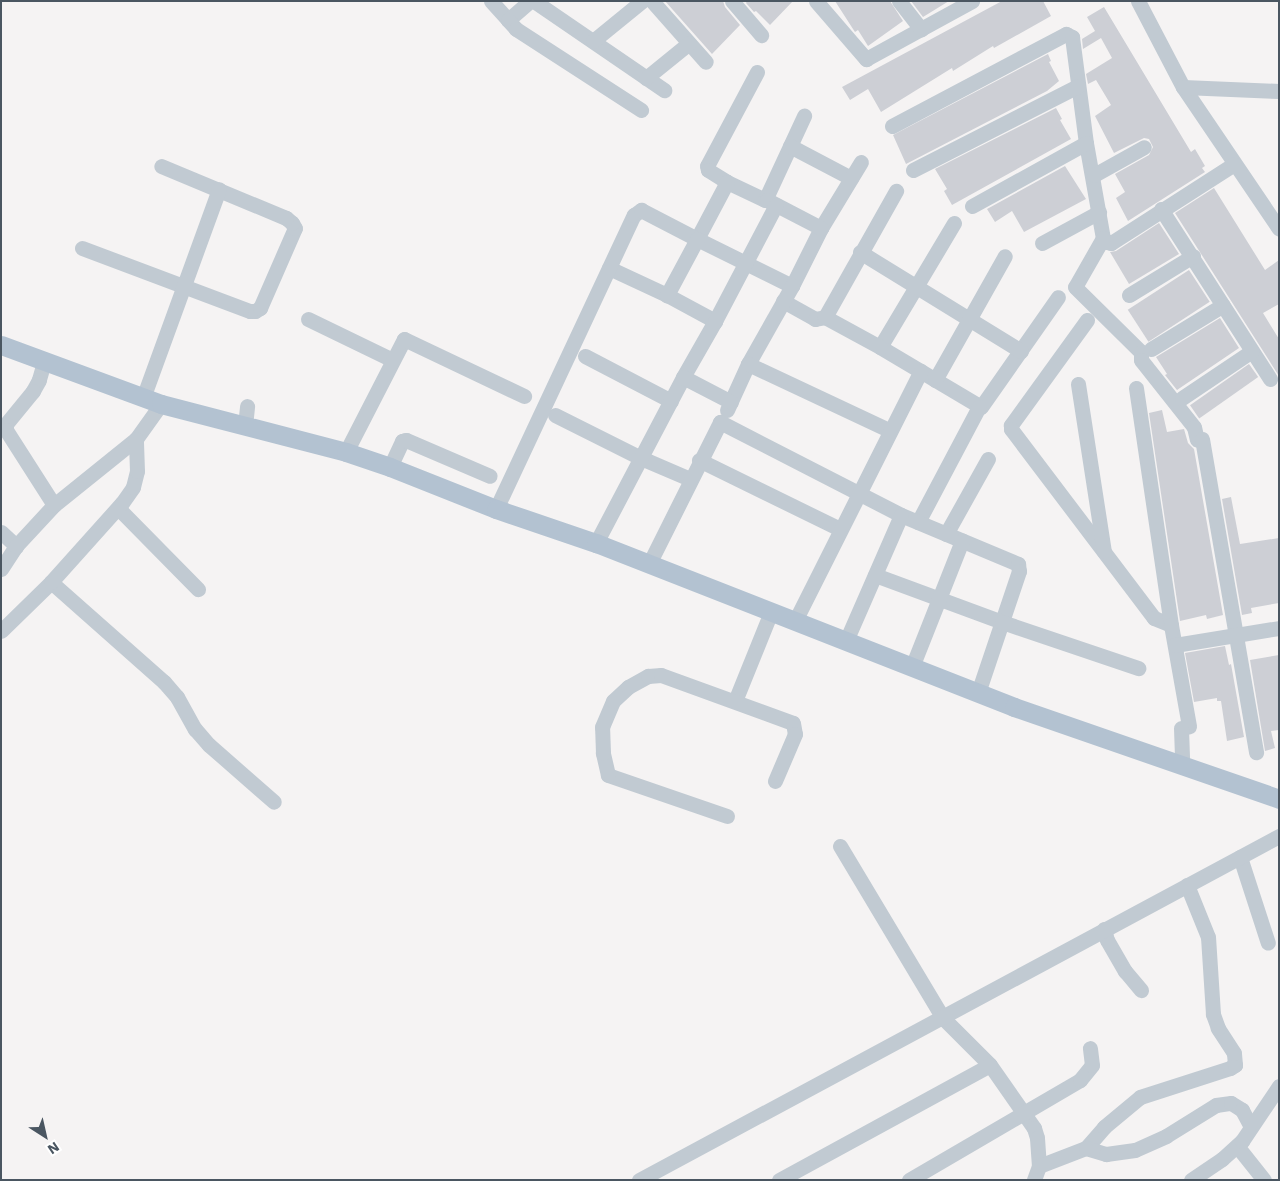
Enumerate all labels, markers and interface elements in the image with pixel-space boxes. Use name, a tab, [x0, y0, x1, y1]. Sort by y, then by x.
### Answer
north arrow	[20, 1111, 70, 1161]
text: N	[45, 1139, 62, 1158]

